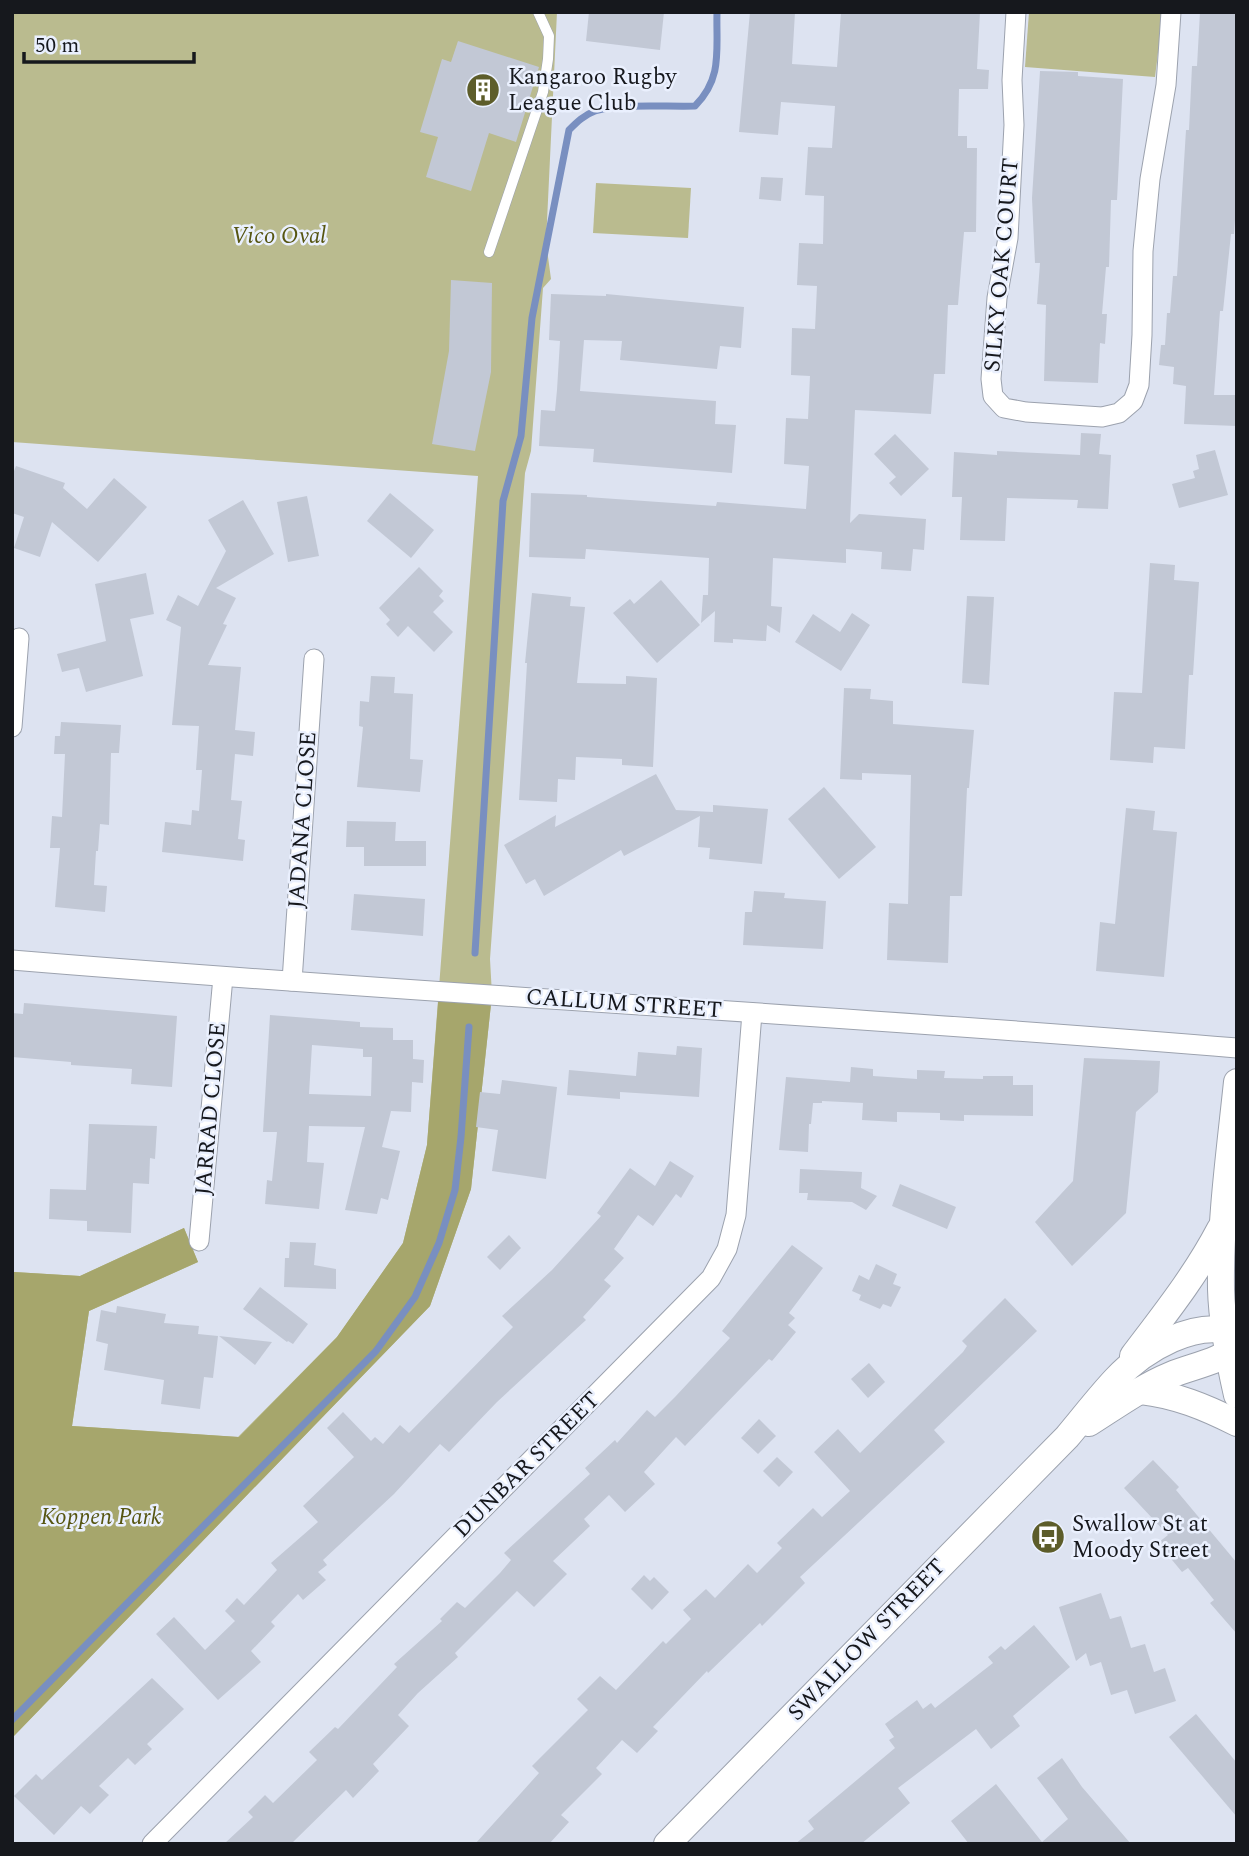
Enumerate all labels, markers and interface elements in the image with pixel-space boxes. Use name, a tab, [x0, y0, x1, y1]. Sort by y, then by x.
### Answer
scale bar	[24, 21, 194, 65]
text: 50 m	[35, 30, 79, 62]
place label: Kangaroo Rugby League Club	[508, 60, 678, 121]
building icon: Kangaroo Rugby League Club	[464, 71, 502, 109]
street label: SILKY OAK COURT	[975, 157, 1029, 373]
park label: Vico Oval	[232, 219, 326, 254]
street label: JADANA CLOSE	[279, 730, 327, 910]
street label: CALLUM STREET	[525, 980, 723, 1028]
street label: JARRAD CLOSE	[186, 1021, 236, 1197]
street label: DUNBAR STREET	[445, 1383, 609, 1547]
park label: Koppen Park	[41, 1500, 162, 1535]
place label: Swallow St at Moody Street	[1072, 1507, 1209, 1568]
bus stop icon: Swallow St at Moody Street	[1029, 1518, 1067, 1556]
street label: SWALLOW STREET	[780, 1551, 954, 1729]

